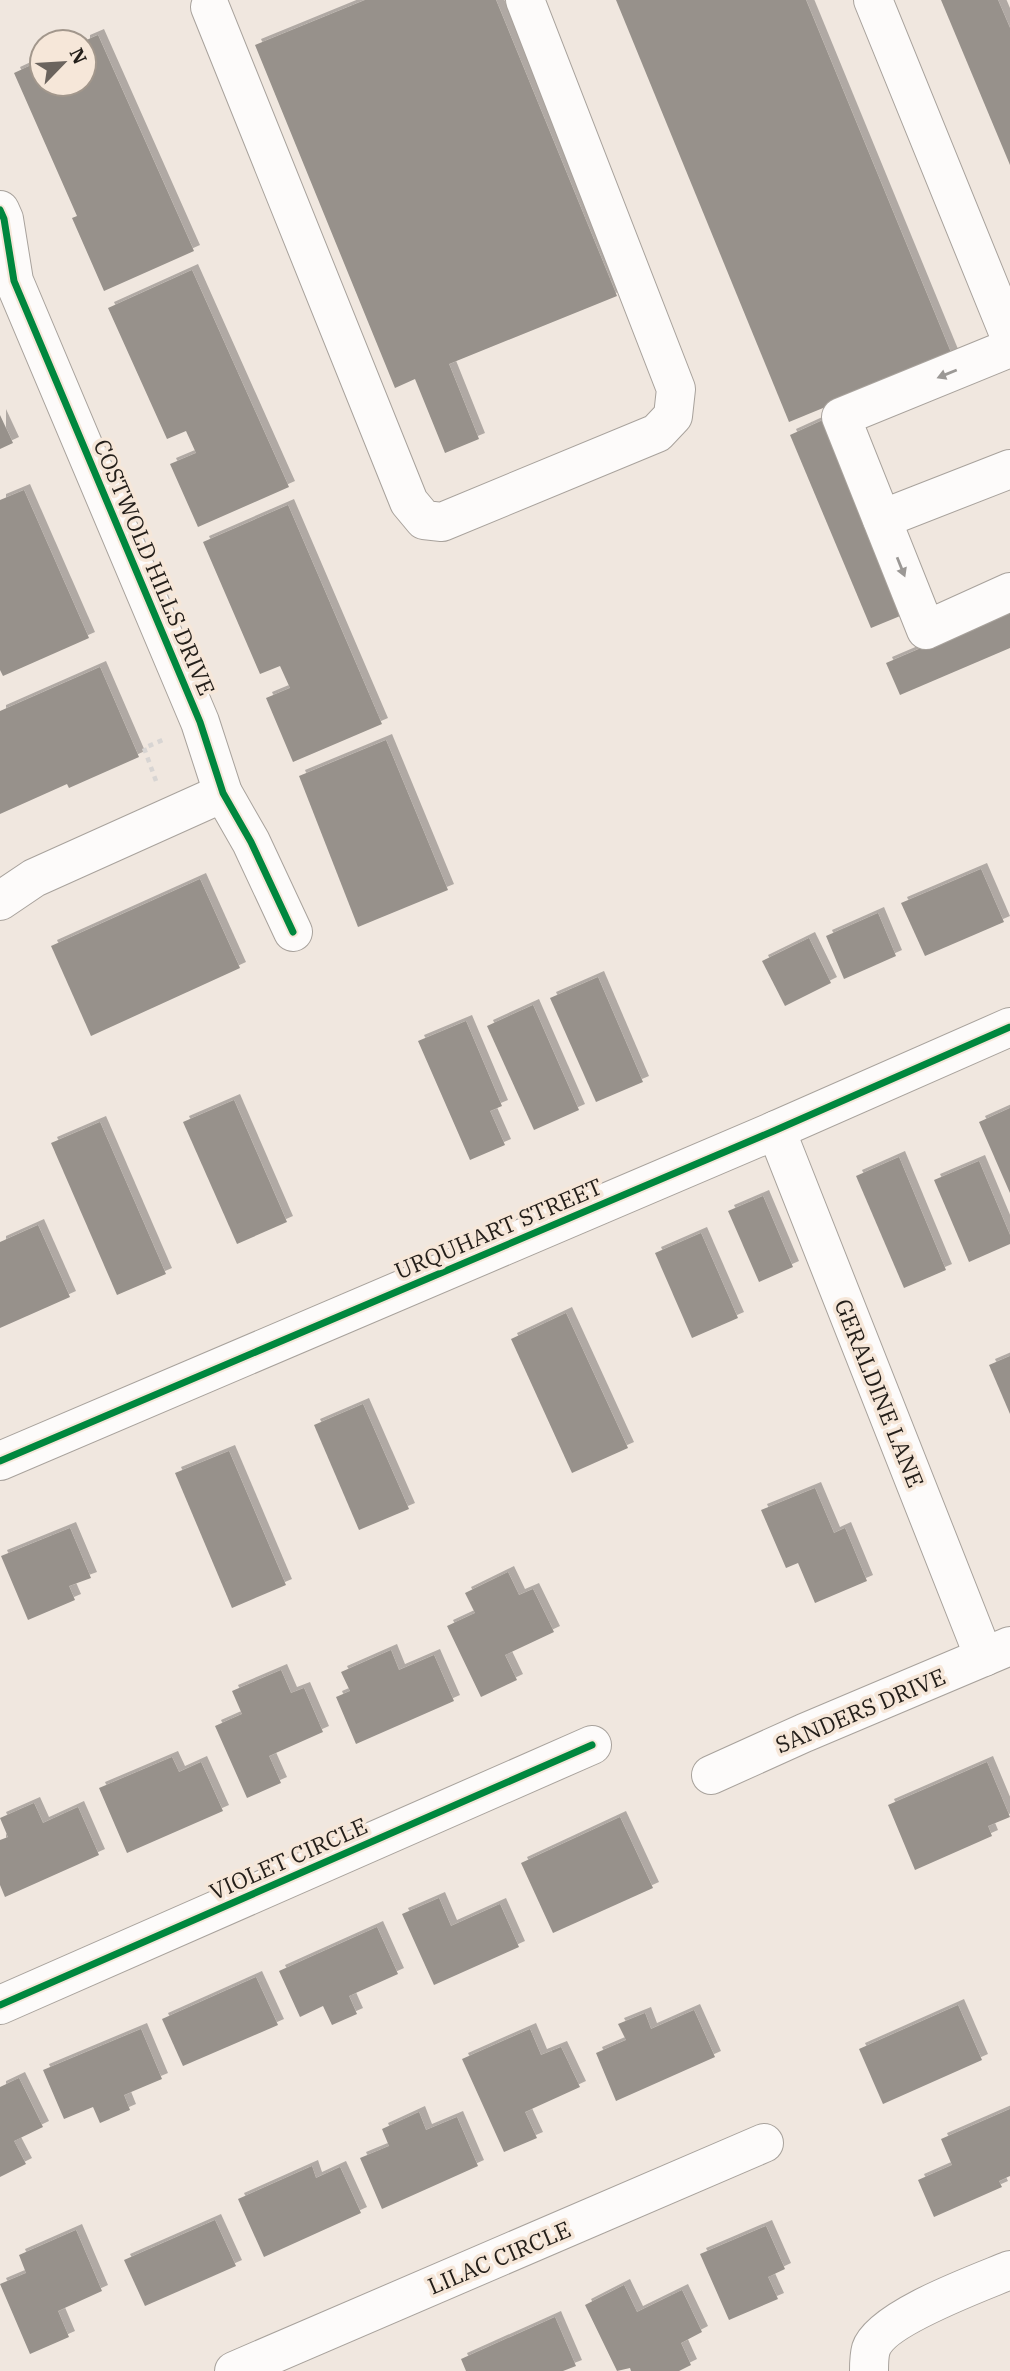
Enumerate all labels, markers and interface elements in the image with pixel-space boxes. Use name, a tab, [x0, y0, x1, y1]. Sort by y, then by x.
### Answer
north arrow	[28, 28, 98, 98]
text: N	[64, 44, 92, 68]
one-way arrow	[936, 368, 957, 379]
street label: COSTWOLD HILLS DRIVE	[87, 434, 223, 700]
one-way arrow	[895, 557, 906, 578]
street label: URQUHART STREET	[390, 1171, 606, 1285]
street label: GERALDINE LANE	[828, 1294, 932, 1492]
street label: SANDERS DRIVE	[770, 1661, 950, 1759]
street label: VIOLET CIRCLE	[204, 1810, 372, 1906]
street label: LILAC CIRCLE	[423, 2213, 575, 2301]

